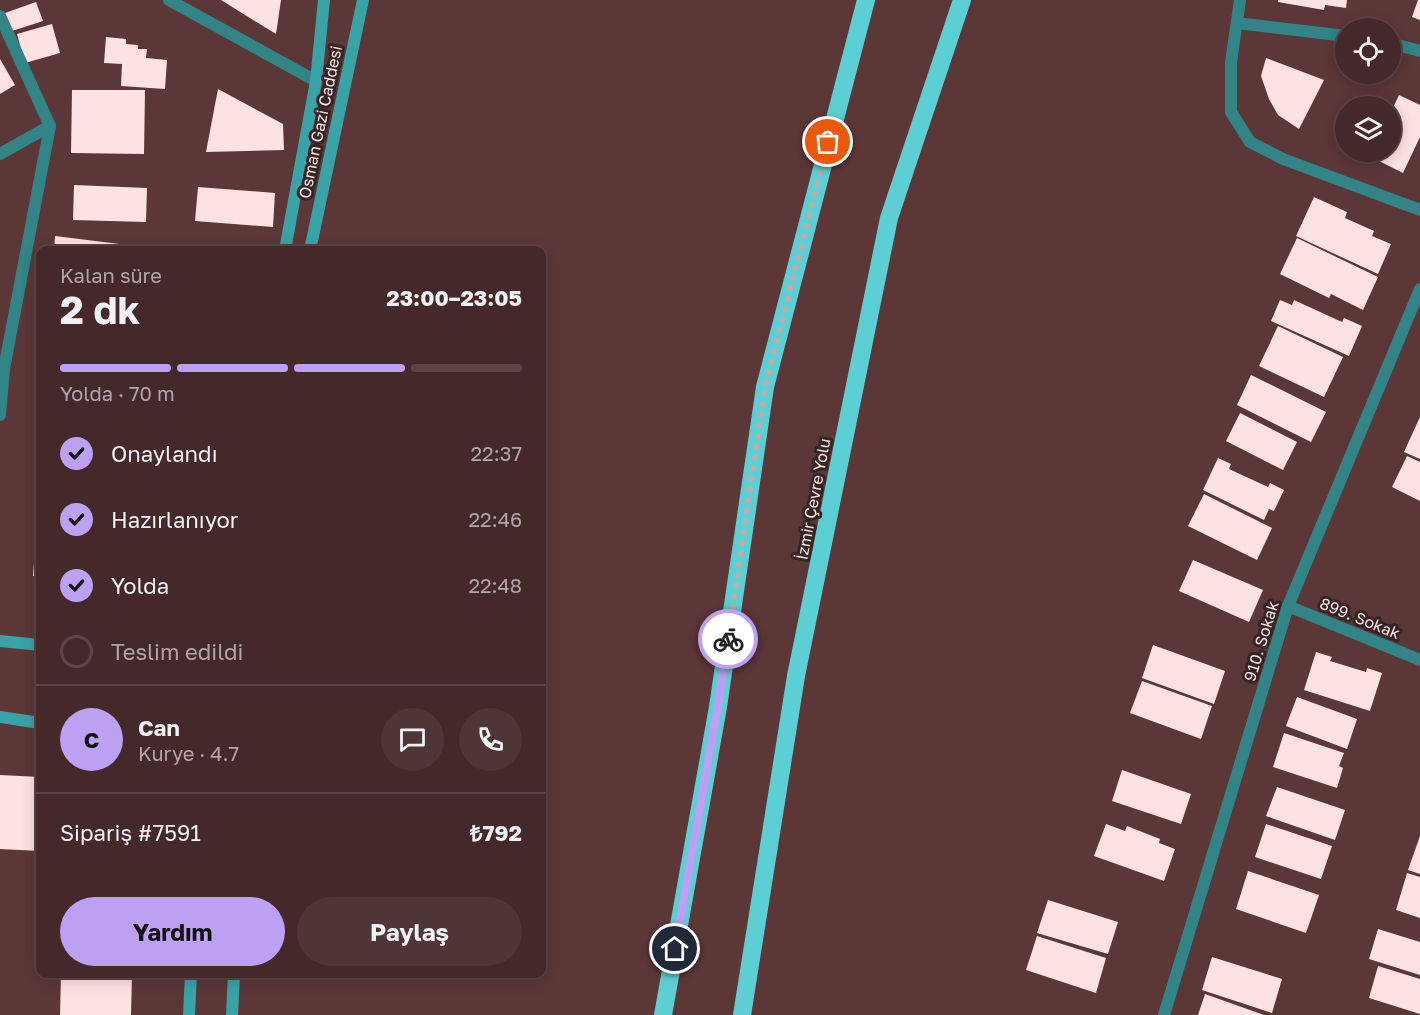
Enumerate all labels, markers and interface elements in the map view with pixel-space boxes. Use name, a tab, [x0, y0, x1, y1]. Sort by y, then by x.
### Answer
map controls	[1335, 18, 1401, 162]
button: locate	[1335, 18, 1401, 84]
street label: Osman Gazi Caddesi	[294, 44, 346, 200]
button: layers	[1335, 96, 1401, 162]
pin	[802, 116, 853, 167]
icon: bag	[811, 125, 844, 158]
text: Kalan süre	[60, 263, 162, 287]
text: 23:00–23:05	[386, 284, 522, 311]
text: 2 dk	[60, 286, 140, 333]
text: Yolda · 70 m	[60, 381, 175, 405]
icon: check	[60, 437, 93, 470]
street label: İzmir Çevre Yolu	[791, 437, 835, 561]
text: Onaylandı	[111, 440, 218, 467]
text: 22:37	[471, 441, 522, 465]
icon: check	[60, 503, 93, 536]
text: Hazırlanıyor	[111, 506, 238, 533]
text: 22:46	[469, 507, 522, 531]
icon: check	[60, 569, 93, 602]
text: Yolda	[111, 572, 169, 599]
text: 22:48	[468, 573, 522, 597]
street label: 899. Sokak	[1317, 593, 1403, 643]
street label: 910. Sokak	[1239, 598, 1283, 684]
courier	[698, 609, 758, 669]
icon: bike	[712, 623, 745, 656]
text: Teslim edildi	[111, 638, 243, 665]
button: chat	[381, 708, 444, 771]
button: phone	[459, 708, 522, 771]
text: Can	[138, 714, 180, 741]
text: C	[84, 726, 99, 753]
text: Kurye · 4.7	[138, 741, 239, 765]
text: Sipariş #7591	[60, 819, 201, 846]
text: ₺792	[470, 819, 522, 846]
button: Yardım	[60, 897, 285, 966]
button: Paylaş	[297, 897, 522, 966]
pin	[649, 923, 700, 974]
icon: home	[658, 932, 691, 965]

